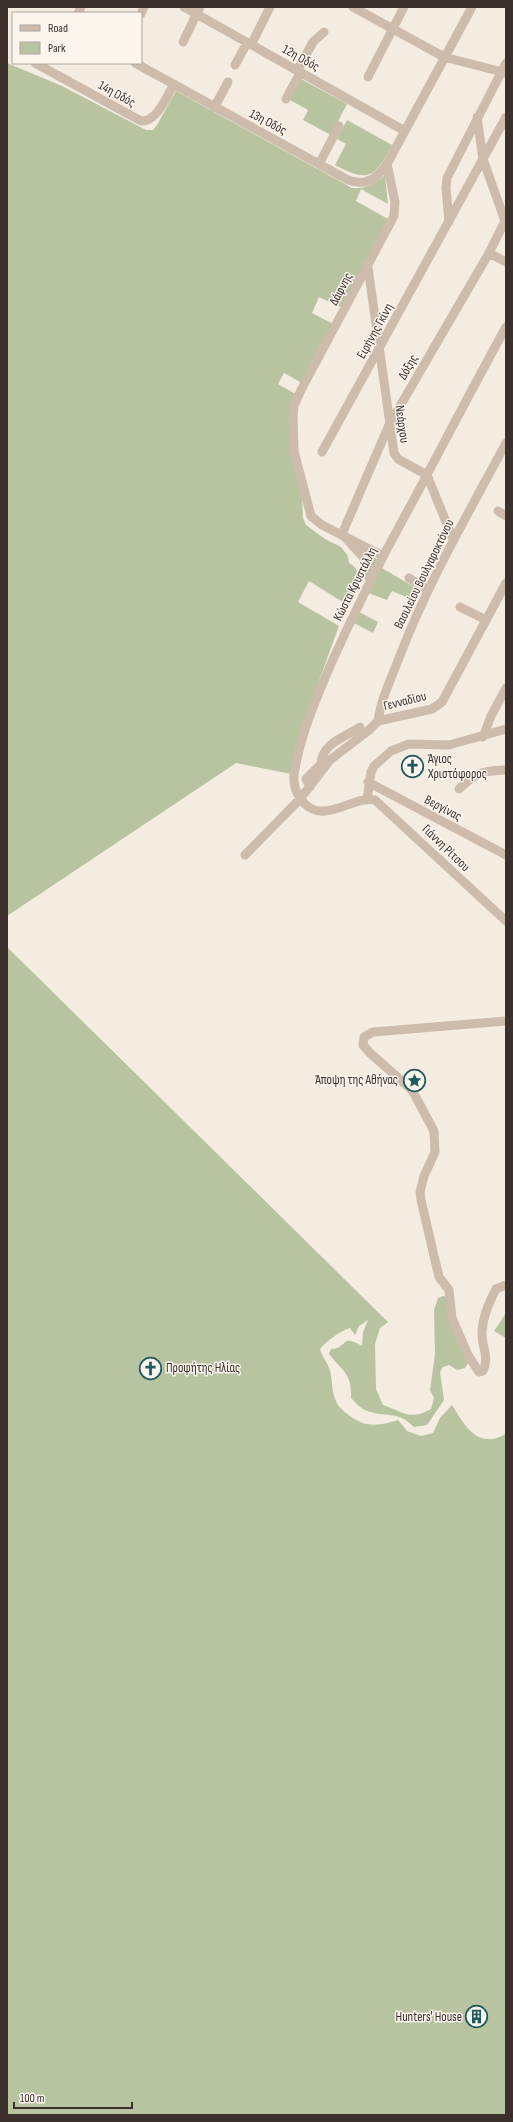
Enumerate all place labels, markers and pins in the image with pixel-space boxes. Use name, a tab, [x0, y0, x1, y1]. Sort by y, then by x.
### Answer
place label: Άγιος Χριστόφορος	[427, 751, 487, 782]
church icon: Άγιος Χριστόφορος	[399, 753, 425, 779]
place icon: Άποψη της Αθήνας	[401, 1067, 427, 1093]
place label: Άποψη της Αθήνας	[315, 1072, 398, 1088]
church icon: Προφήτης Ηλίας	[137, 1355, 163, 1381]
place label: Προφήτης Ηλίας	[166, 1360, 240, 1376]
building icon: Hunters' House	[464, 2004, 490, 2030]
place label: Hunters' House	[396, 2009, 462, 2025]

